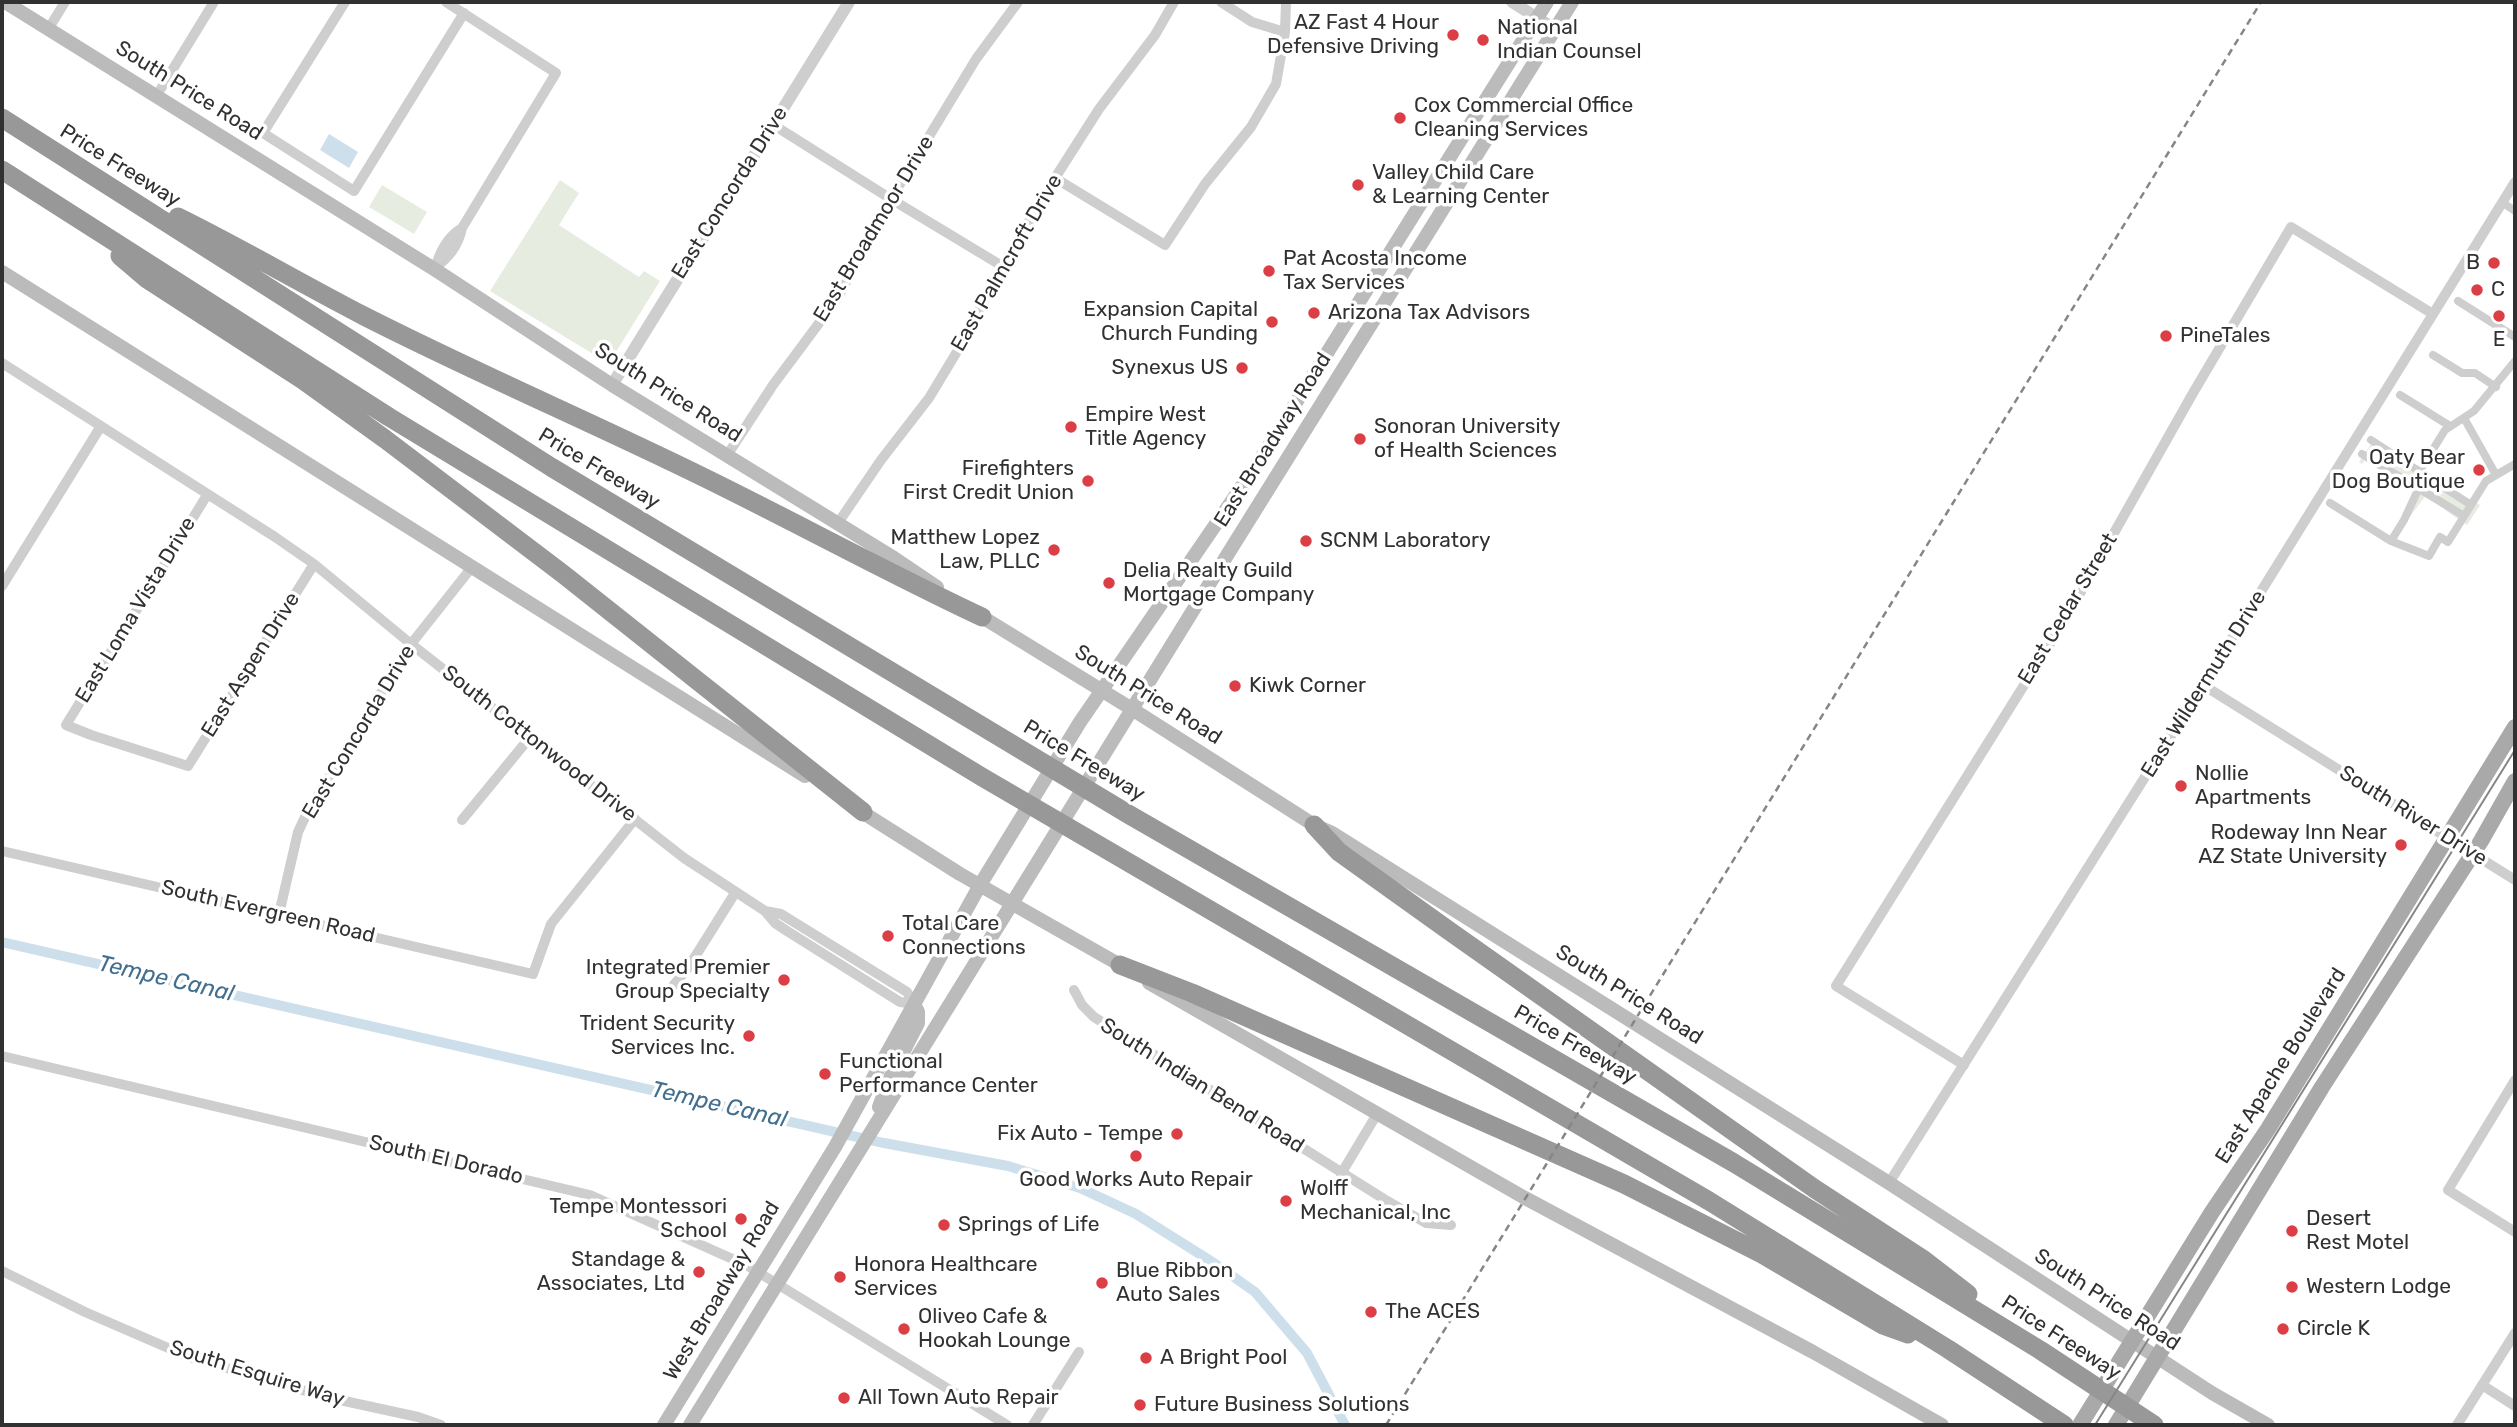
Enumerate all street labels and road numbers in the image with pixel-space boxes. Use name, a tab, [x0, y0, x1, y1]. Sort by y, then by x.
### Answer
street label: South Price Road	[111, 36, 267, 146]
street label: East Concorda Drive	[667, 102, 793, 284]
street label: Price Freeway	[55, 119, 185, 213]
street label: East Broadmoor Drive	[808, 131, 940, 327]
street label: East Palmcroft Drive	[946, 170, 1068, 356]
street label: South Price Road	[590, 338, 746, 448]
street label: East Broadway Road	[1209, 348, 1337, 532]
street label: Price Freeway	[534, 423, 664, 515]
street label: East Loma Vista Drive	[71, 512, 201, 708]
street label: East Cedar Street	[2013, 529, 2123, 689]
street label: East Wildermuth Drive	[2136, 586, 2272, 782]
street label: East Aspen Drive	[196, 588, 306, 742]
street label: South Price Road	[1070, 640, 1226, 750]
street label: East Concorda Drive	[297, 641, 421, 823]
street label: South Cottonwood Drive	[437, 660, 641, 828]
street label: Price Freeway	[1019, 715, 1149, 807]
street label: South River Drive	[2334, 760, 2492, 872]
street label: South Evergreen Road	[159, 875, 377, 949]
street label: South Price Road	[1551, 940, 1707, 1050]
street label: East Apache Boulevard	[2210, 963, 2352, 1169]
street label: Price Freeway	[1509, 1000, 1641, 1090]
street label: South Indian Bend Road	[1096, 1013, 1308, 1159]
street label: South El Dorado	[367, 1130, 525, 1190]
street label: West Broadway Road	[659, 1197, 785, 1385]
street label: South Price Road	[2029, 1243, 2185, 1357]
street label: Price Freeway	[1996, 1290, 2126, 1386]
street label: South Esquire Way	[167, 1335, 347, 1413]

